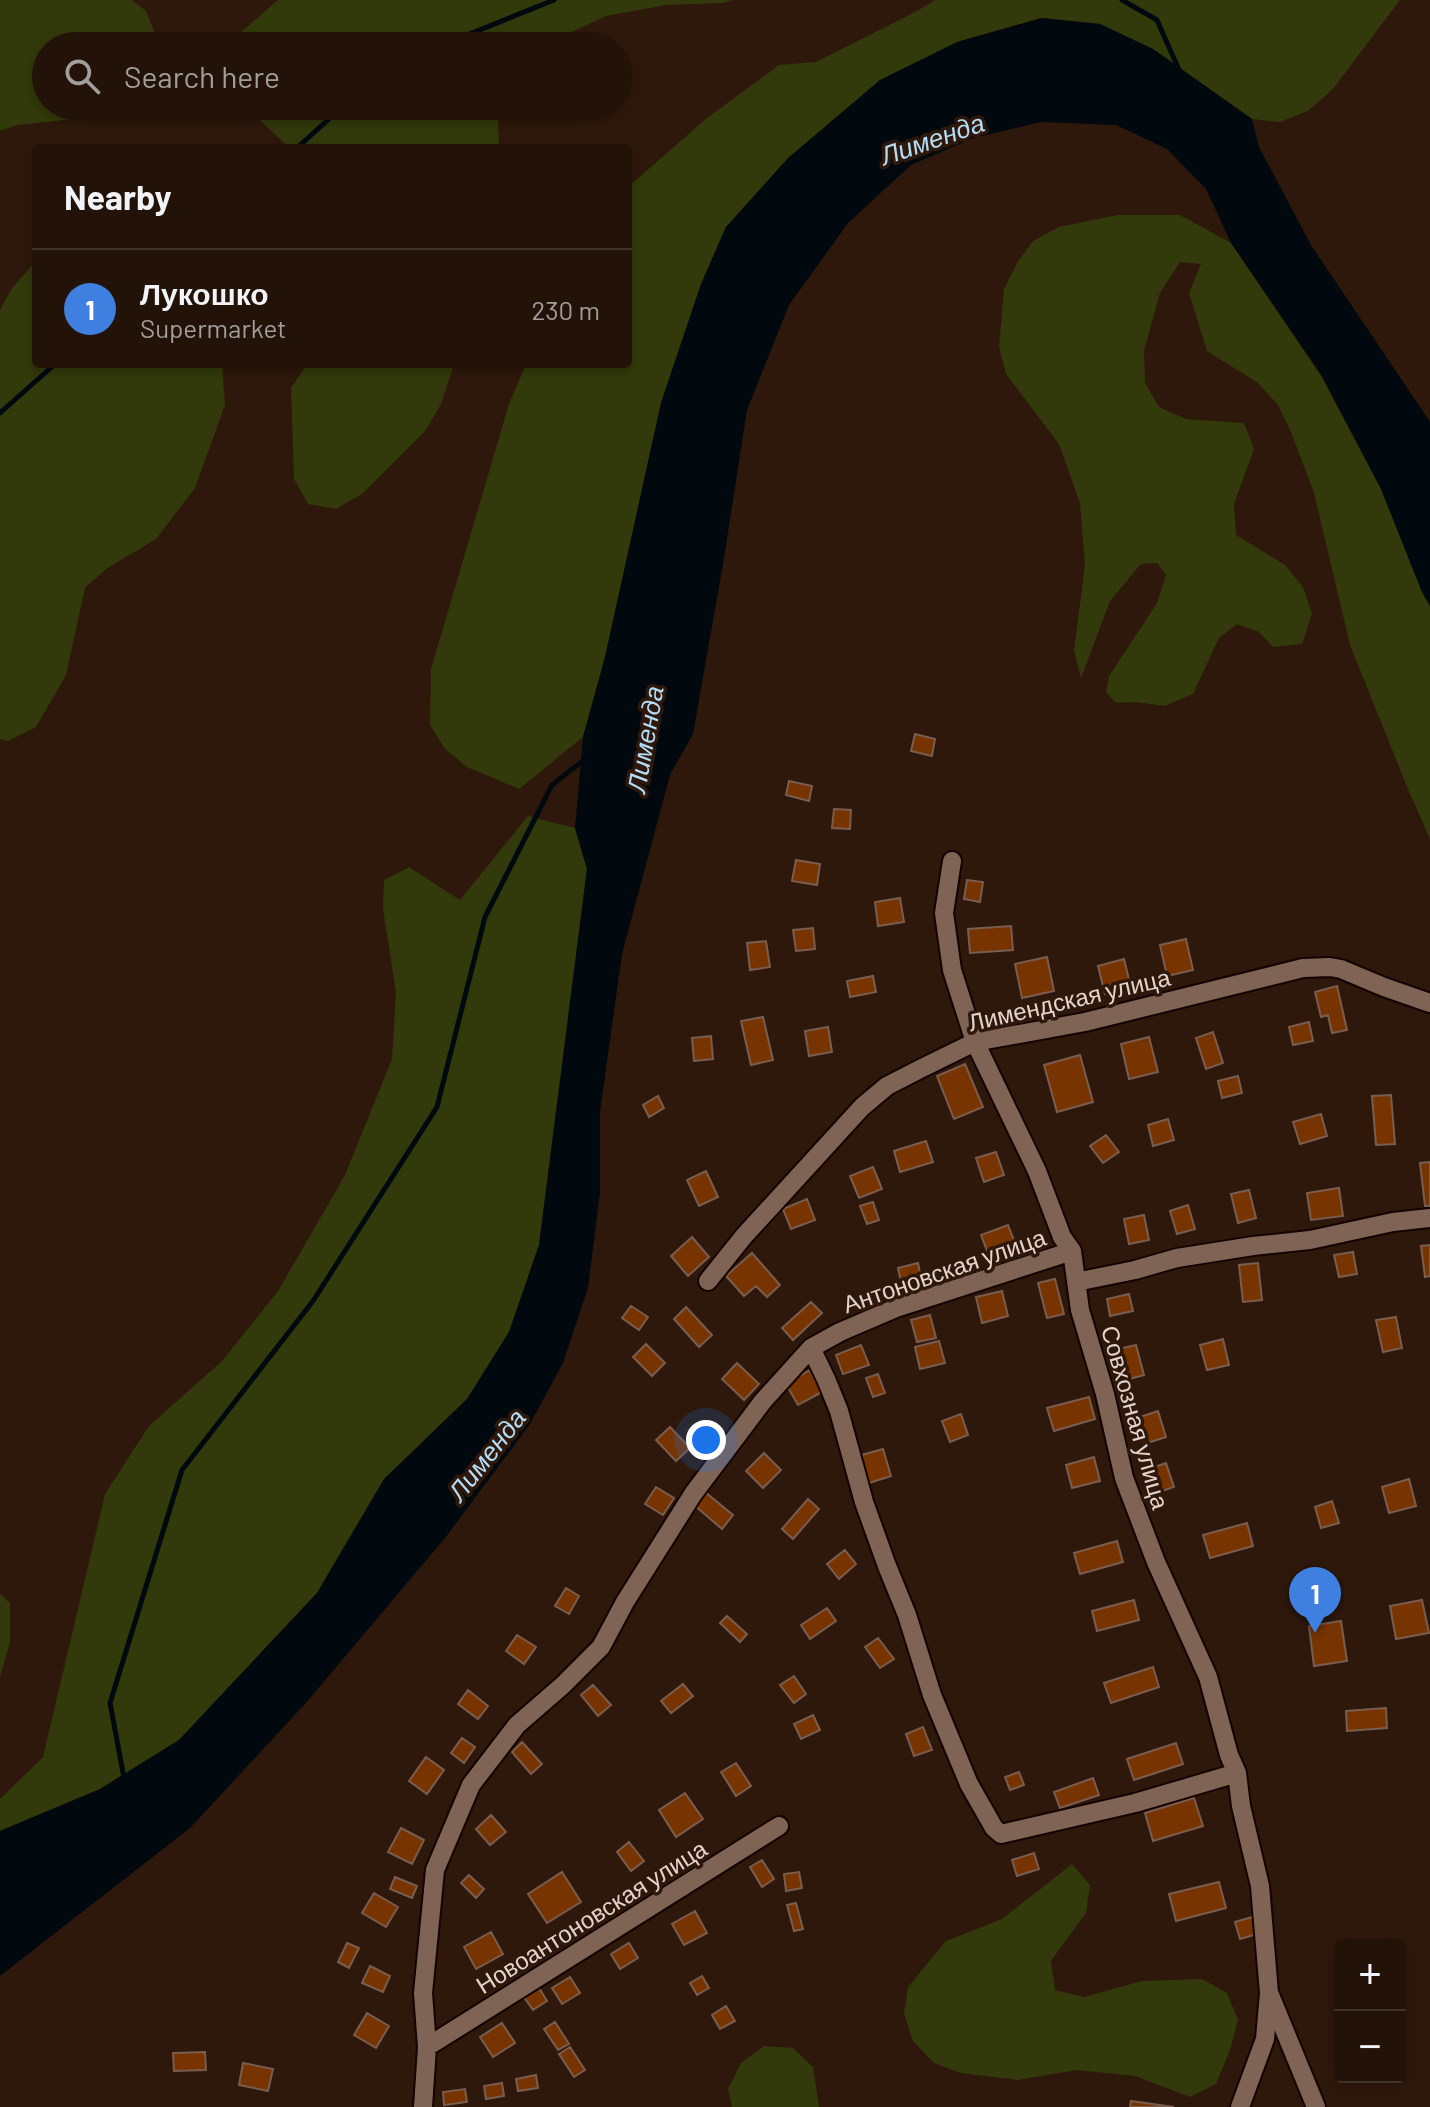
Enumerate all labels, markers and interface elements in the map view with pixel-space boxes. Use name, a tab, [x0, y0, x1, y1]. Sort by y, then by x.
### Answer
search box	[32, 32, 632, 120]
icon: search	[60, 54, 104, 98]
text: Search here	[124, 58, 280, 94]
water label: Лименда	[874, 106, 988, 171]
text: Nearby	[64, 176, 172, 217]
text: Лукошко	[140, 275, 269, 311]
text: 1	[85, 294, 95, 325]
text: 230 m	[531, 294, 600, 325]
text: Supermarket	[140, 312, 287, 343]
water label: Лименда	[619, 683, 669, 797]
street label: Лимендская улица	[965, 962, 1173, 1036]
street label: Антоновская улица	[839, 1221, 1050, 1318]
street label: Совхозная улица	[1096, 1322, 1176, 1513]
water label: Лименда	[439, 1402, 531, 1508]
your location	[686, 1420, 726, 1460]
pin: 1	[1289, 1567, 1341, 1633]
street label: Новоантоновская улица	[470, 1833, 712, 1999]
map controls	[1334, 1939, 1406, 2083]
button: +	[1334, 1939, 1406, 2011]
button: −	[1334, 2011, 1406, 2083]

